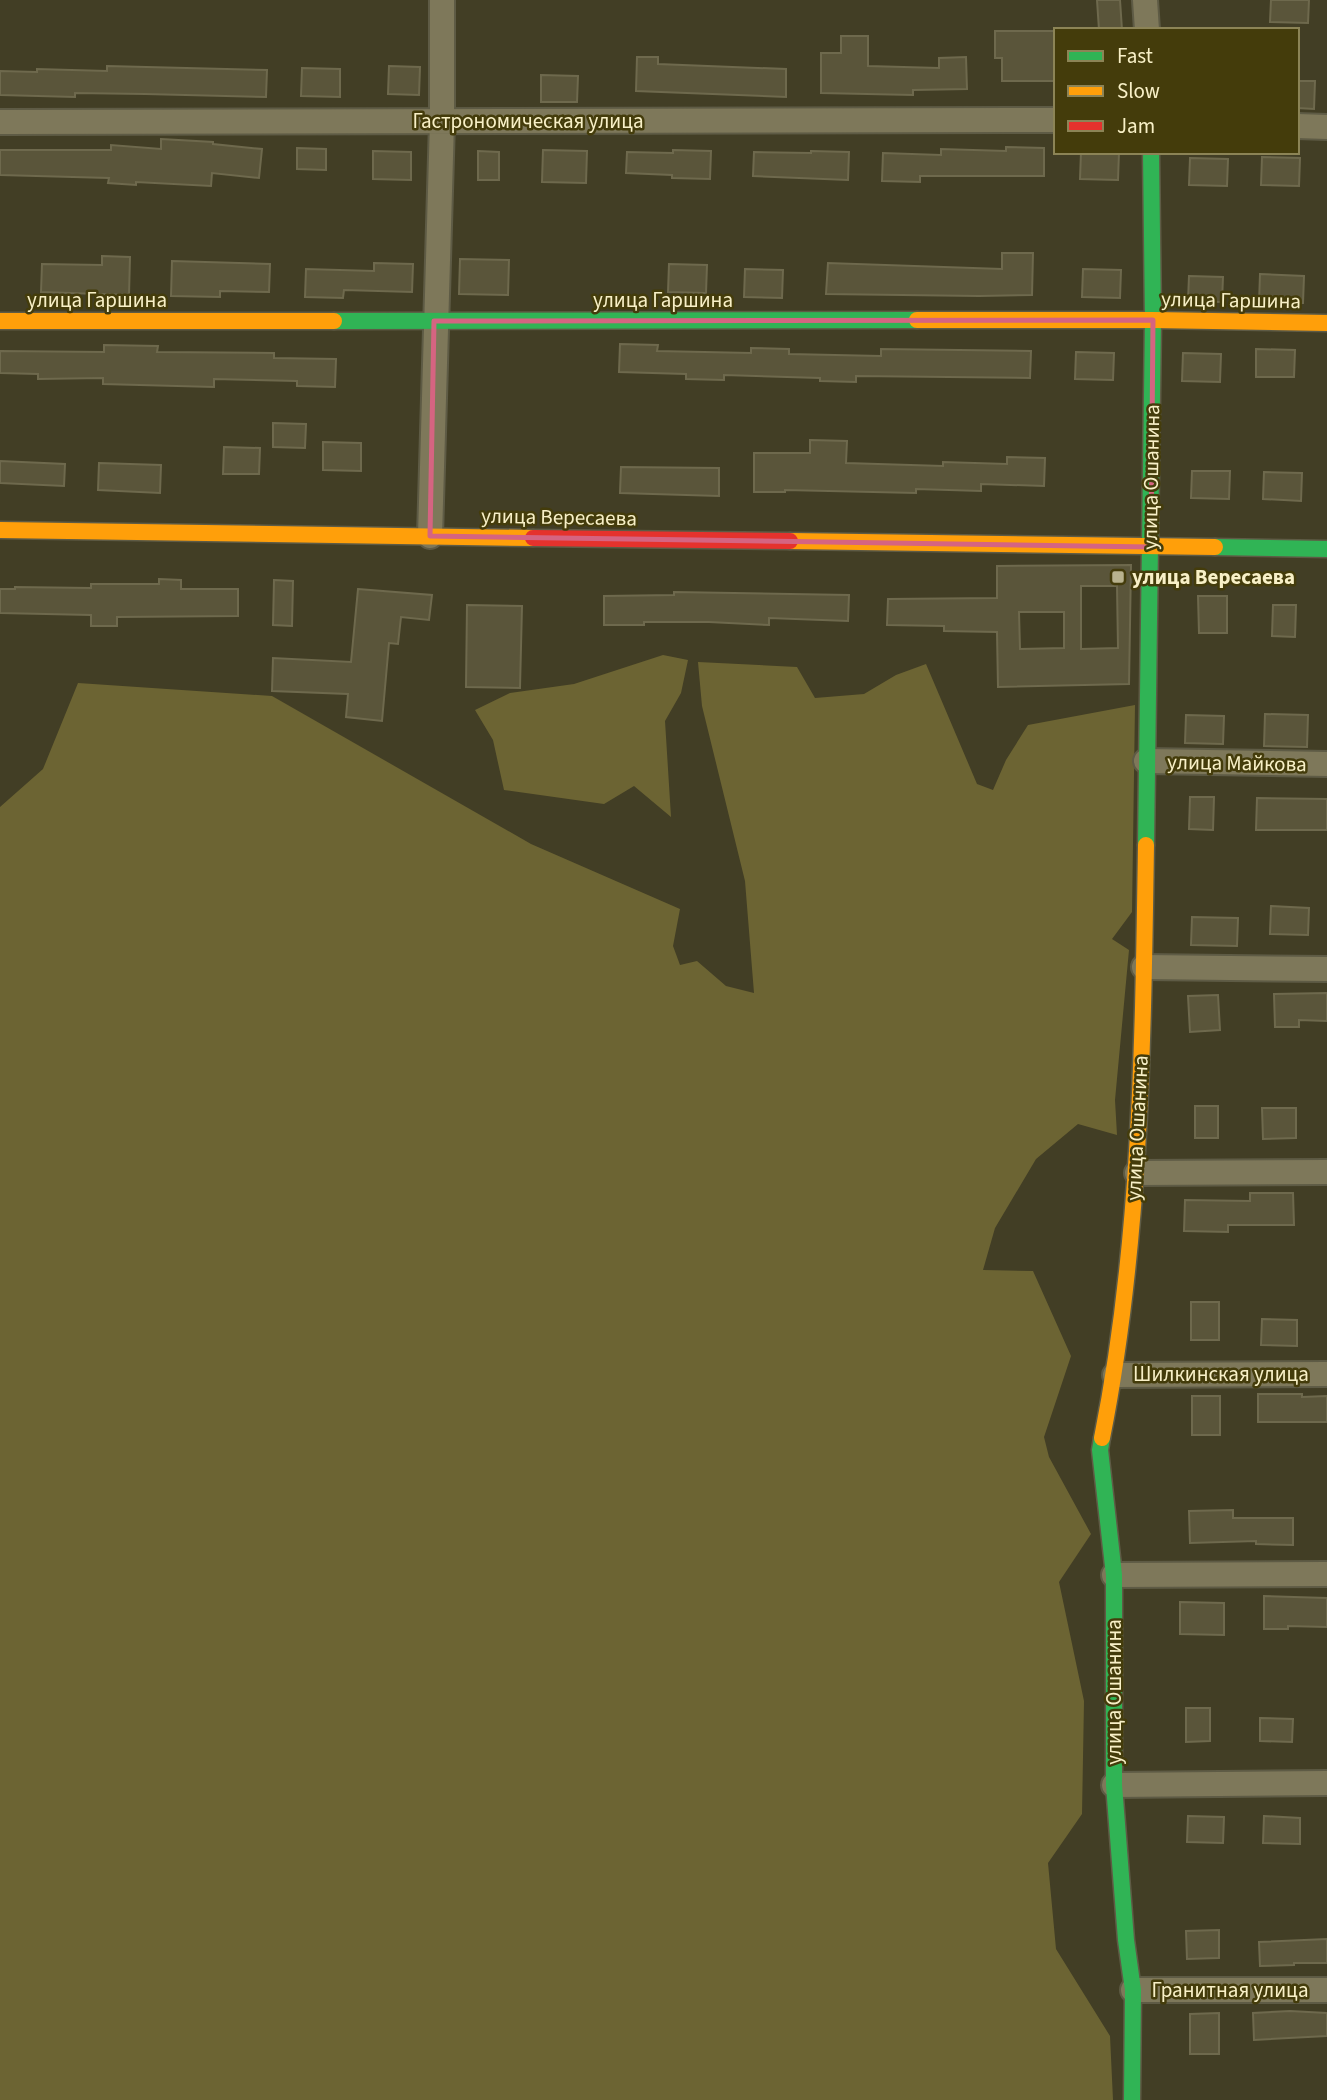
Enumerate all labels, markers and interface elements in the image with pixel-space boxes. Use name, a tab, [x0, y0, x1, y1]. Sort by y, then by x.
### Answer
legend	[1054, 28, 1299, 154]
text: Fast	[1117, 41, 1153, 71]
text: Slow	[1117, 76, 1160, 106]
street label: Гастрономическая улица	[412, 106, 644, 136]
text: Jam	[1117, 111, 1155, 141]
street label: улица Гаршина	[1161, 284, 1301, 316]
street label: улица Гаршина	[27, 285, 167, 315]
street label: улица Гаршина	[593, 285, 733, 315]
street label: улица Ошанина	[1135, 404, 1167, 550]
street label: улица Вересаева	[481, 501, 637, 533]
place label: улица Вересаева	[1132, 562, 1295, 592]
marker: улица Вересаева	[1110, 569, 1126, 585]
street label: улица Майкова	[1167, 747, 1307, 779]
street label: улица Ошанина	[1118, 1055, 1156, 1201]
street label: Шилкинская улица	[1133, 1359, 1309, 1389]
street label: улица Ошанина	[1099, 1619, 1129, 1765]
street label: Гранитная улица	[1152, 1975, 1308, 2005]

